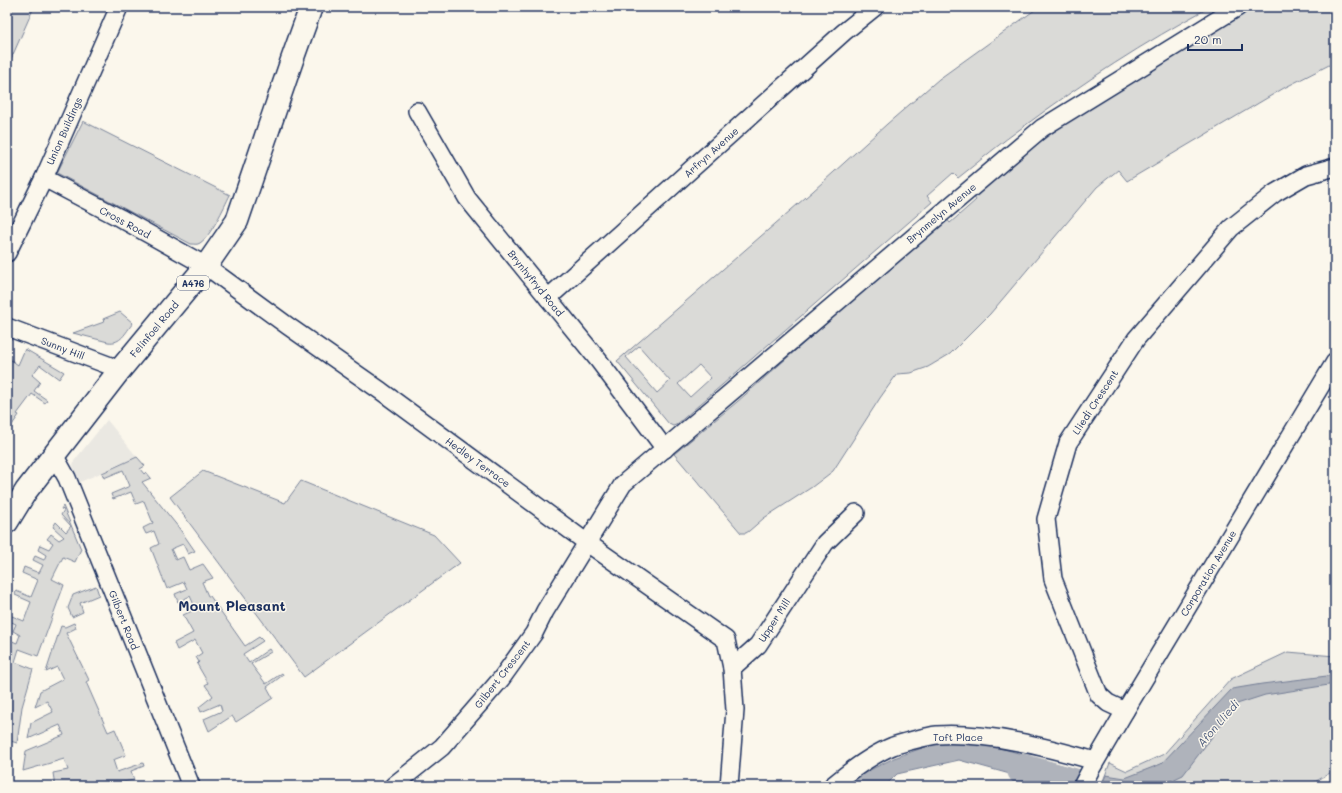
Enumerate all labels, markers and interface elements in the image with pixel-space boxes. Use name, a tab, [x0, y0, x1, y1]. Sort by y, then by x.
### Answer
scale bar	[1188, 26, 1242, 52]
text: 20 m	[1194, 31, 1222, 47]
street label: Union Buildings	[43, 95, 85, 167]
street label: Arfryn Avenue	[681, 124, 741, 180]
street label: Brynmelyn Avenue	[903, 180, 979, 246]
street label: Cross Road	[97, 203, 153, 241]
street label: Brynhyfryd Road	[505, 247, 567, 319]
road number: A476	[177, 276, 209, 290]
street label: Felinfoel Road	[126, 298, 182, 360]
street label: Sunny Hill	[39, 333, 87, 363]
street label: Lliedi Crescent	[1069, 367, 1121, 437]
street label: Hedley Terrace	[443, 434, 513, 490]
street label: Corporation Avenue	[1177, 527, 1239, 619]
street label: Gilbert Road	[106, 588, 142, 652]
street label: Upper Mill	[755, 595, 793, 645]
district label: Mount Pleasant	[178, 596, 286, 615]
street label: Gilbert Crescent	[471, 637, 533, 711]
water label: Afon Lliedi	[1194, 696, 1243, 749]
street label: Toft Place	[933, 730, 983, 744]

